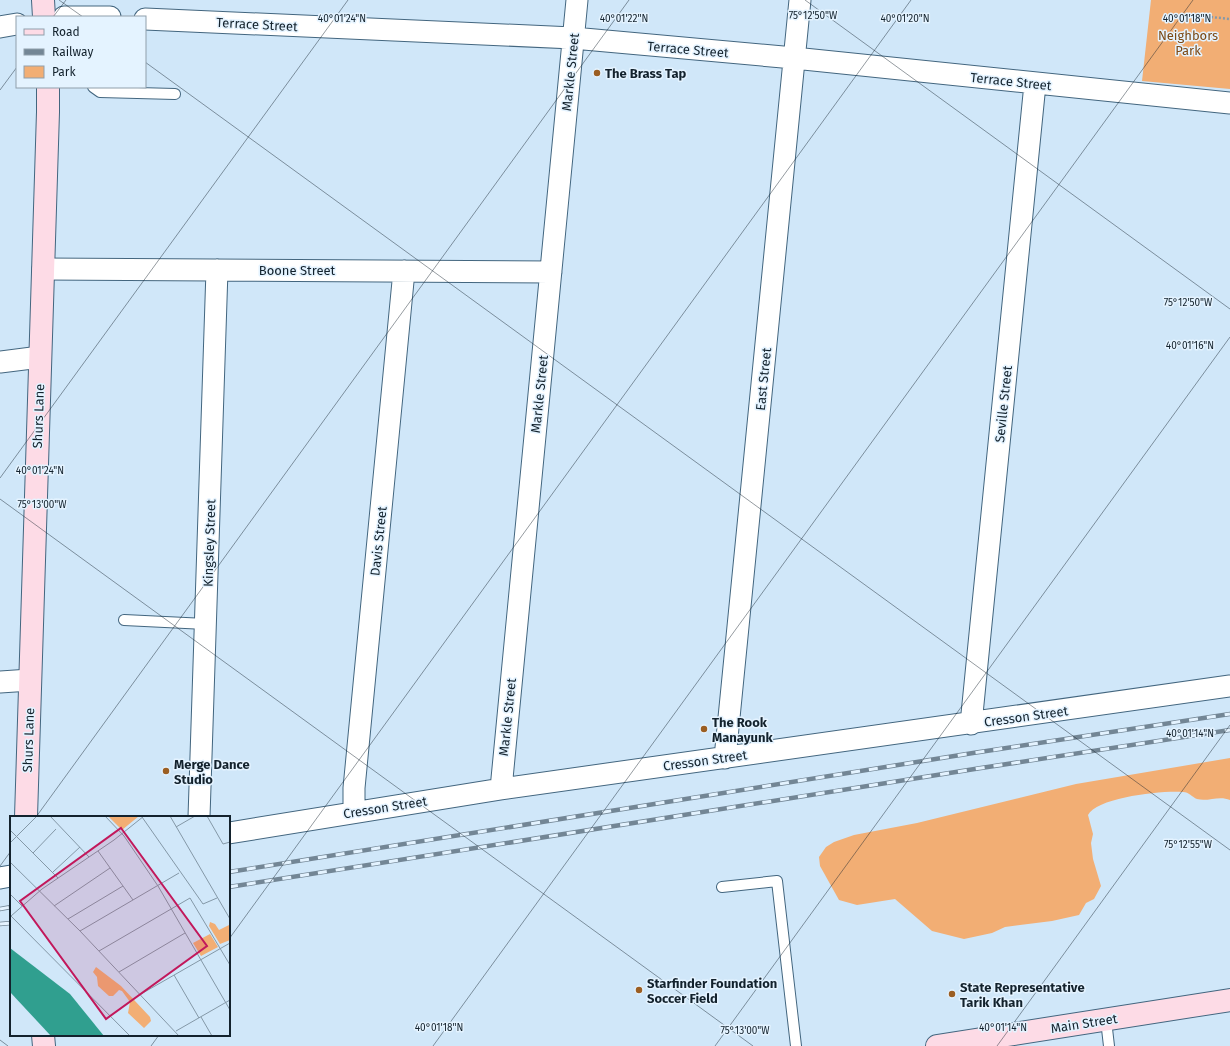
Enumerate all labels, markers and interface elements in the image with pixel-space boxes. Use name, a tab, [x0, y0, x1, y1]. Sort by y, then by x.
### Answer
text: 75°12'50"W	[789, 10, 838, 22]
text: 40°01'24"N	[318, 13, 366, 25]
text: 40°01'22"N	[600, 13, 648, 25]
text: 40°01'20"N	[880, 13, 930, 25]
text: 40°01'18"N	[1163, 13, 1211, 25]
street label: Terrace Street	[216, 15, 298, 34]
legend	[16, 16, 146, 88]
text: Road	[52, 25, 80, 39]
park label: Neighbors Park	[1158, 28, 1218, 58]
street label: Markle Street	[559, 32, 582, 112]
street label: Terrace Street	[647, 38, 730, 61]
text: Railway	[52, 45, 93, 59]
text: Park	[52, 65, 76, 79]
place label: The Brass Tap	[605, 66, 687, 81]
marker: The Brass Tap	[592, 68, 602, 78]
street label: Terrace Street	[970, 70, 1053, 93]
street label: Boone Street	[259, 263, 336, 278]
text: 75°12'50"W	[1164, 297, 1213, 309]
text: 40°01'16"N	[1166, 340, 1214, 352]
street label: East Street	[753, 347, 774, 411]
street label: Markle Street	[528, 354, 551, 434]
street label: Seville Street	[992, 364, 1015, 443]
street label: Shurs Lane	[30, 383, 47, 449]
text: 40°01'24"N	[16, 465, 64, 477]
text: 75°13'00"W	[17, 499, 67, 511]
street label: Kingsley Street	[200, 499, 219, 587]
street label: Davis Street	[367, 505, 390, 577]
street label: Markle Street	[496, 677, 519, 757]
street label: Cresson Street	[983, 703, 1069, 730]
street label: Shurs Lane	[20, 707, 37, 773]
place label: The Rook Manayunk	[712, 715, 773, 745]
marker: The Rook Manayunk	[699, 724, 709, 734]
text: 40°01'14"N	[1166, 728, 1214, 740]
street label: Cresson Street	[662, 747, 748, 774]
place label: Merge Dance Studio	[174, 757, 250, 787]
marker: Merge Dance Studio	[161, 766, 171, 776]
street label: Cresson Street	[342, 793, 428, 822]
inset map	[10, 816, 230, 1036]
text: 75°12'55"W	[1164, 839, 1213, 851]
place label: Starfinder Foundation Soccer Field	[647, 976, 777, 1006]
place label: State Representative Tarik Khan	[960, 980, 1085, 1010]
marker: Starfinder Foundation Soccer Field	[634, 985, 644, 995]
marker: State Representative Tarik Khan	[947, 989, 957, 999]
street label: Main Street	[1050, 1011, 1119, 1036]
text: 40°01'18"N	[415, 1022, 463, 1034]
text: 40°01'14"N	[979, 1022, 1027, 1034]
text: 75°13'00"W	[720, 1025, 770, 1037]

